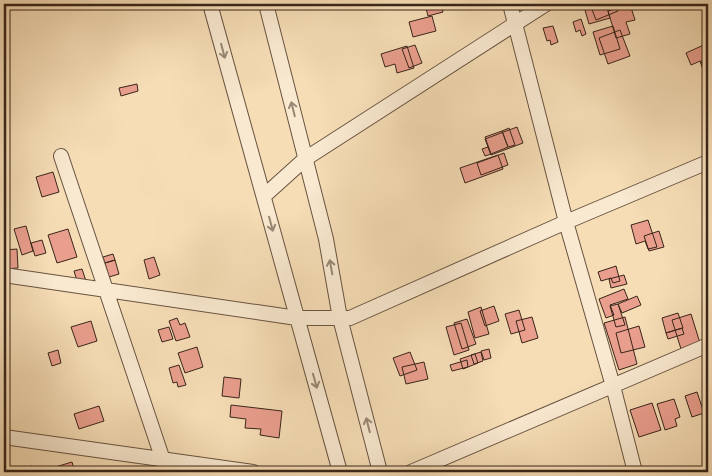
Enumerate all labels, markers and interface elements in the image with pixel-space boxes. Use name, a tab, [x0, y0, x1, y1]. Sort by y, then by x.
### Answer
one-way arrow	[219, 42, 229, 58]
one-way arrow	[288, 101, 297, 117]
one-way arrow	[267, 216, 277, 232]
one-way arrow	[326, 259, 336, 275]
one-way arrow	[310, 372, 320, 388]
one-way arrow	[363, 417, 372, 433]

